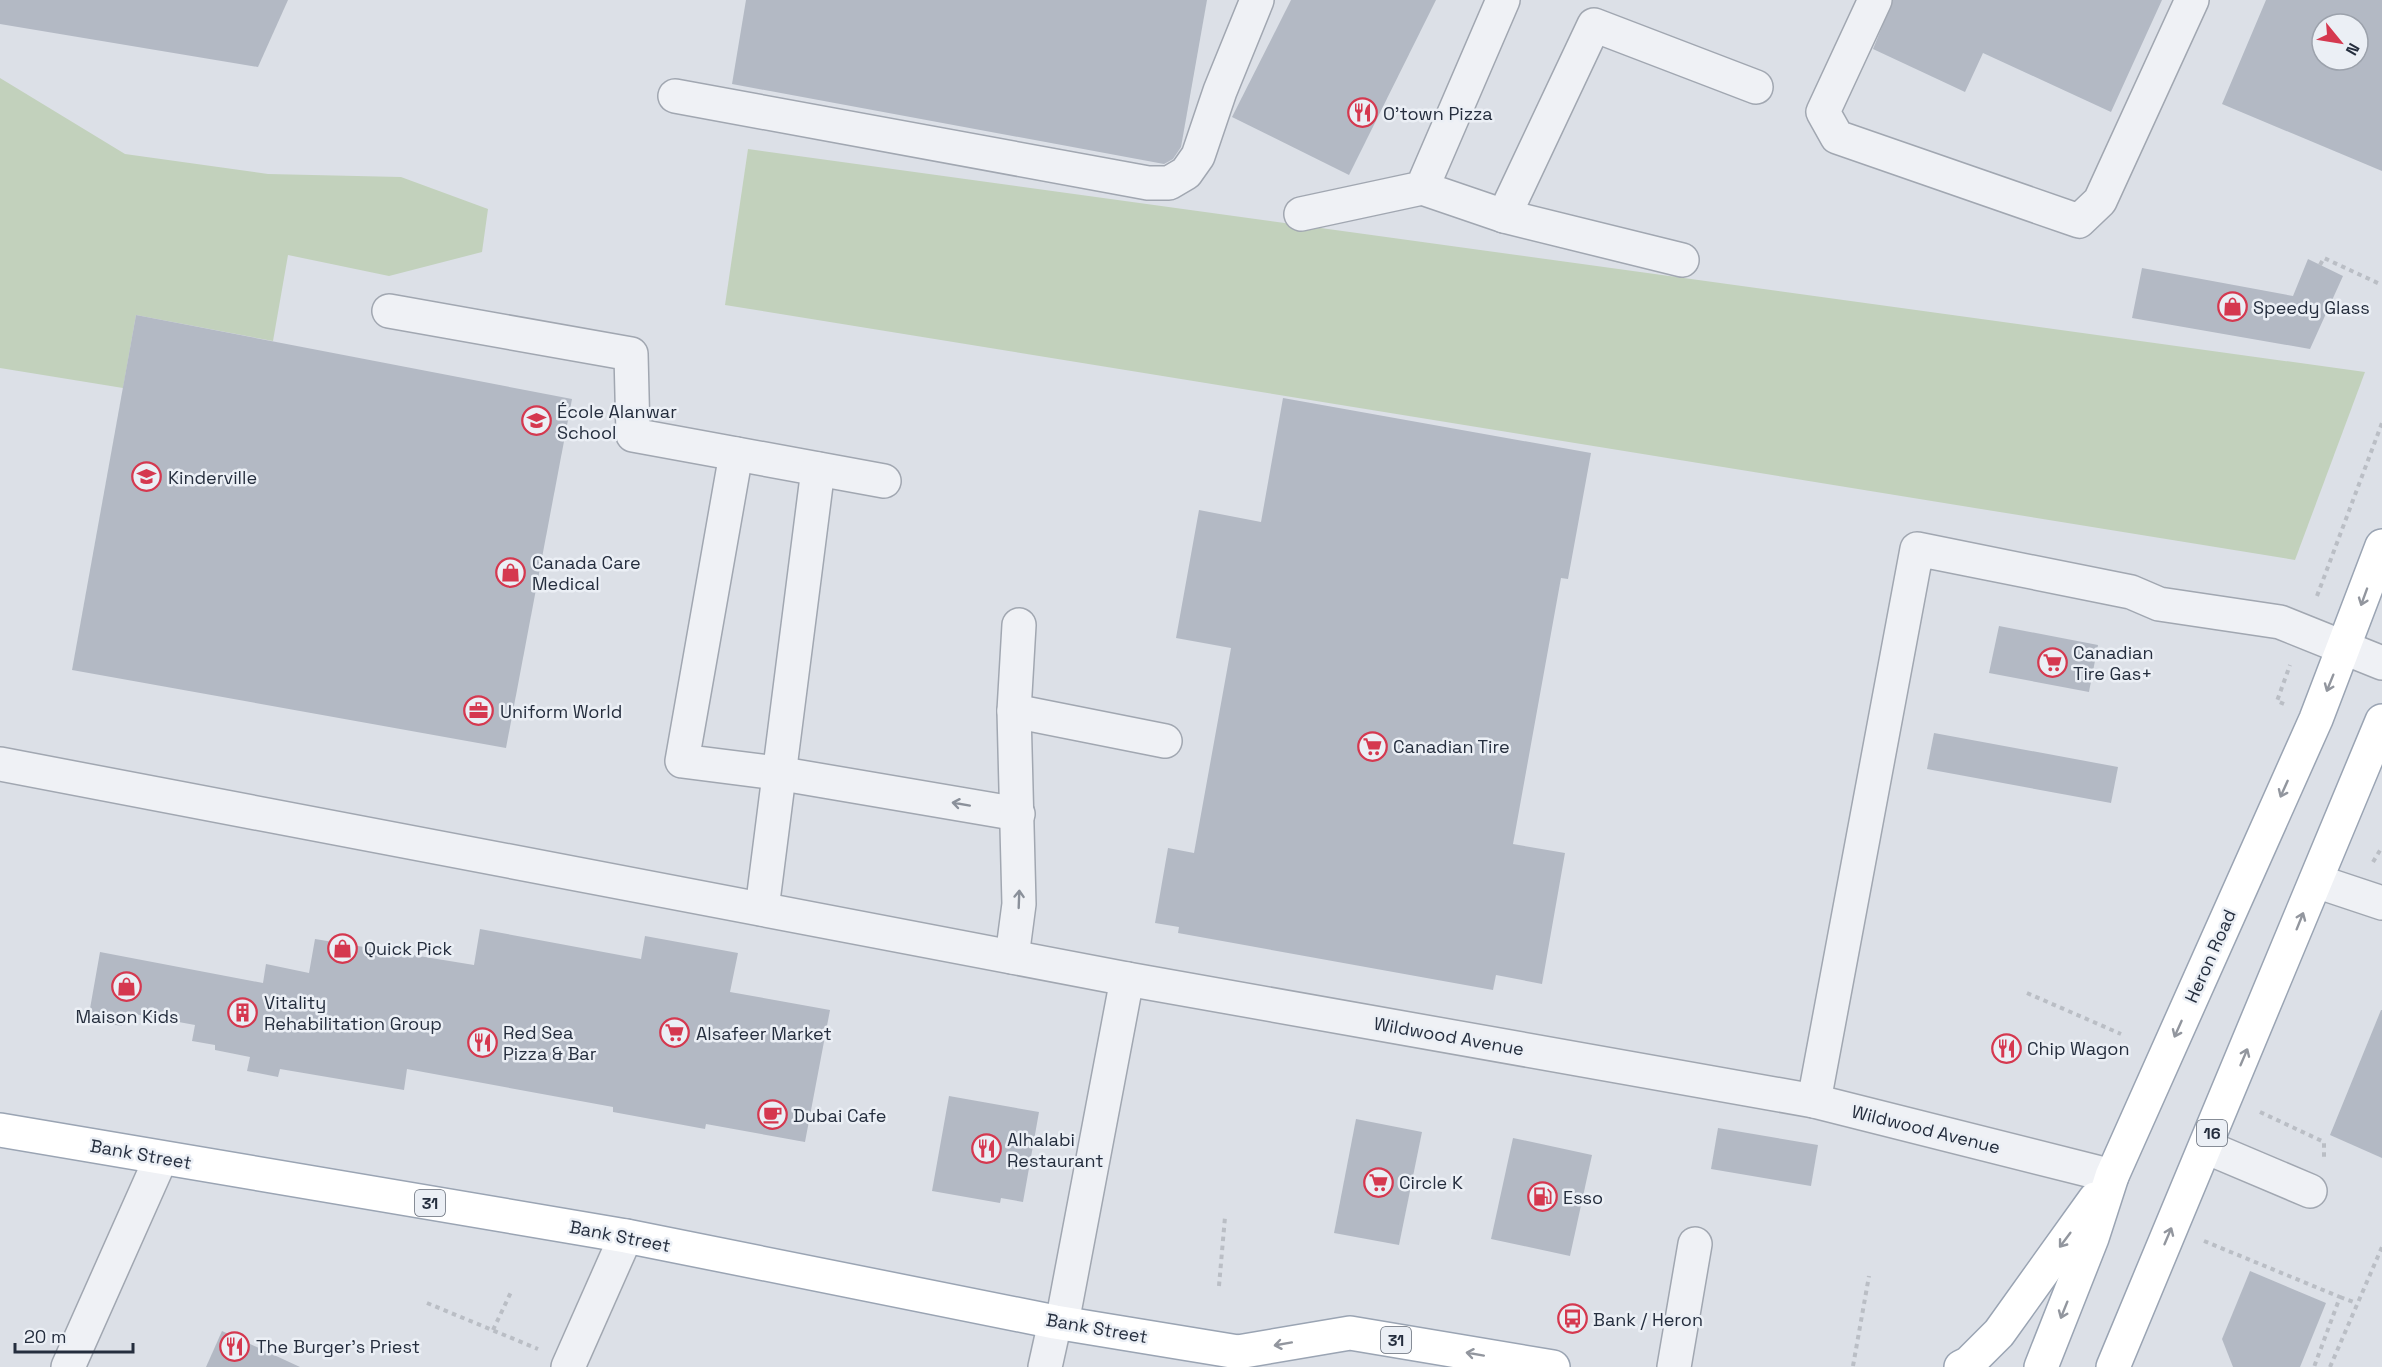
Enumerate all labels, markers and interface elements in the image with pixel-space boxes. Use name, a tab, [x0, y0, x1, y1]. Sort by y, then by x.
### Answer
north arrow	[2310, 12, 2370, 72]
text: N	[2341, 39, 2364, 59]
restaurant icon: O'town Pizza	[1346, 97, 1378, 129]
place label: O'town Pizza	[1383, 102, 1493, 125]
shop icon: Speedy Glass	[2216, 291, 2248, 323]
place label: Speedy Glass	[2253, 296, 2370, 319]
place label: École Alanwar School	[557, 400, 677, 444]
school or university icon: École Alanwar School	[520, 405, 552, 437]
school or university icon: Kinderville	[131, 461, 163, 493]
place label: Kinderville	[168, 466, 257, 489]
place label: Canada Care Medical	[532, 551, 641, 595]
shop icon: Canada Care Medical	[495, 556, 527, 588]
one-way arrow	[2357, 587, 2368, 606]
place label: Canadian Tire Gas+	[2073, 641, 2153, 685]
supermarket icon: Canadian Tire Gas+	[2036, 646, 2068, 678]
one-way arrow	[2324, 674, 2335, 692]
office icon: Uniform World	[463, 695, 495, 727]
place label: Uniform World	[500, 700, 622, 723]
supermarket icon: Canadian Tire	[1356, 730, 1388, 762]
place label: Canadian Tire	[1393, 735, 1510, 758]
one-way arrow	[2277, 780, 2289, 798]
one-way arrow	[951, 798, 971, 809]
one-way arrow	[1013, 889, 1024, 909]
street label: Heron Road	[2179, 906, 2241, 1006]
one-way arrow	[2295, 912, 2306, 930]
shop icon: Quick Pick	[327, 932, 359, 964]
place label: Quick Pick	[364, 937, 453, 960]
shop icon: Maison Kids	[111, 971, 143, 1003]
place label: Vitality Rehabilitation Group	[264, 991, 442, 1035]
building icon: Vitality Rehabilitation Group	[227, 996, 259, 1028]
place label: Maison Kids	[75, 1005, 179, 1028]
street label: Wildwood Avenue	[1372, 1011, 1526, 1061]
supermarket icon: Alsafeer Market	[659, 1017, 691, 1049]
one-way arrow	[2171, 1020, 2183, 1038]
place label: Red Sea Pizza & Bar	[503, 1021, 597, 1065]
place label: Alsafeer Market	[696, 1022, 832, 1045]
restaurant icon: Red Sea Pizza & Bar	[466, 1026, 498, 1058]
restaurant icon: Chip Wagon	[1990, 1032, 2022, 1064]
place label: Chip Wagon	[2027, 1037, 2129, 1060]
one-way arrow	[2239, 1048, 2250, 1066]
cafe icon: Dubai Cafe	[756, 1099, 788, 1131]
street label: Wildwood Avenue	[1849, 1099, 2003, 1159]
place label: Dubai Cafe	[793, 1104, 886, 1127]
road number: 16	[2197, 1120, 2227, 1146]
place label: Alhalabi Restaurant	[1007, 1128, 1104, 1172]
restaurant icon: Alhalabi Restaurant	[970, 1133, 1002, 1165]
street label: Bank Street	[88, 1134, 194, 1174]
supermarket icon: Circle K	[1362, 1166, 1394, 1198]
place label: Circle K	[1399, 1171, 1463, 1194]
fuel station icon: Esso	[1526, 1181, 1558, 1213]
place label: Esso	[1563, 1186, 1603, 1209]
road number: 31	[415, 1190, 445, 1216]
street label: Bank Street	[567, 1215, 673, 1257]
one-way arrow	[2163, 1228, 2174, 1246]
one-way arrow	[2059, 1231, 2071, 1247]
one-way arrow	[2057, 1300, 2068, 1319]
bus stop icon: Bank / Heron	[1556, 1303, 1588, 1335]
street label: Bank Street	[1044, 1308, 1150, 1348]
place label: Bank / Heron	[1593, 1308, 1703, 1331]
scale bar	[15, 1316, 134, 1354]
text: 20 m	[24, 1325, 67, 1348]
road number: 31	[1381, 1327, 1411, 1353]
restaurant icon: The Burger's Priest	[219, 1330, 251, 1362]
place label: The Burger's Priest	[256, 1335, 420, 1358]
one-way arrow	[1273, 1339, 1293, 1350]
one-way arrow	[1466, 1348, 1485, 1359]

